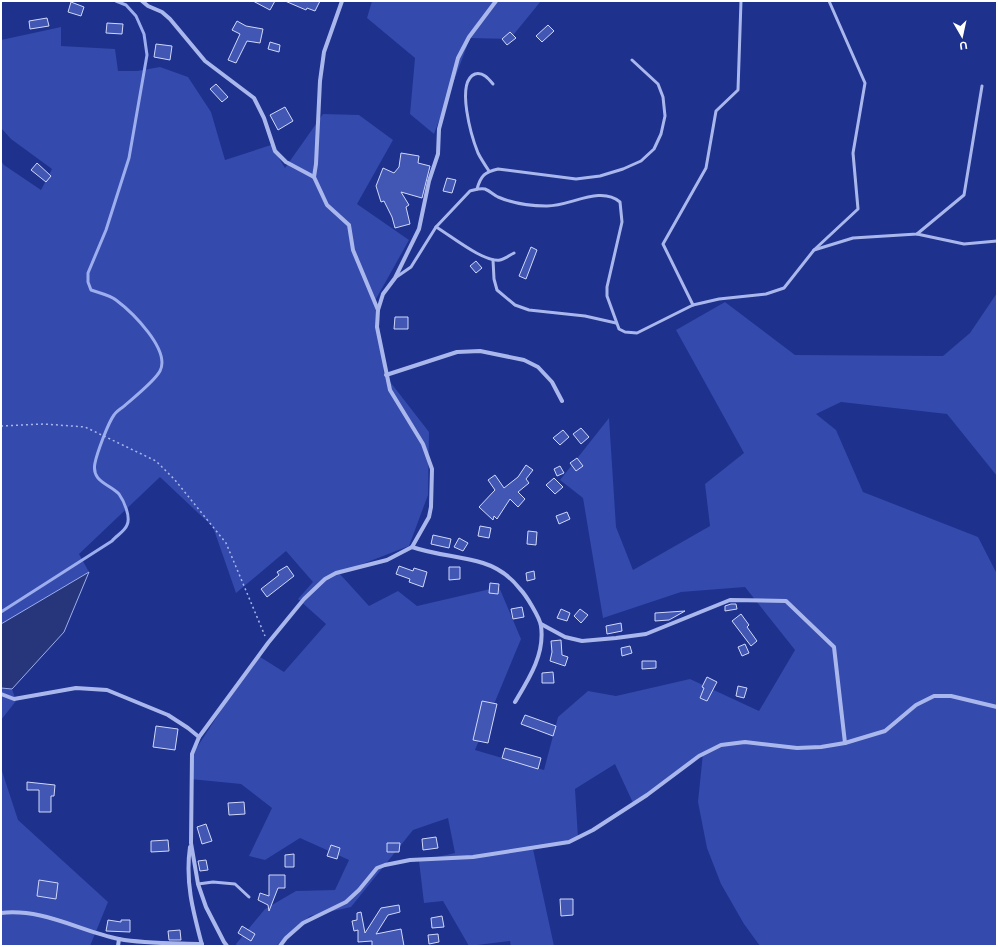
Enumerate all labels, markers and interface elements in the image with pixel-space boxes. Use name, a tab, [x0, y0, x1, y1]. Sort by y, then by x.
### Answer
north arrow	[942, 16, 982, 56]
text: U	[959, 39, 968, 52]

